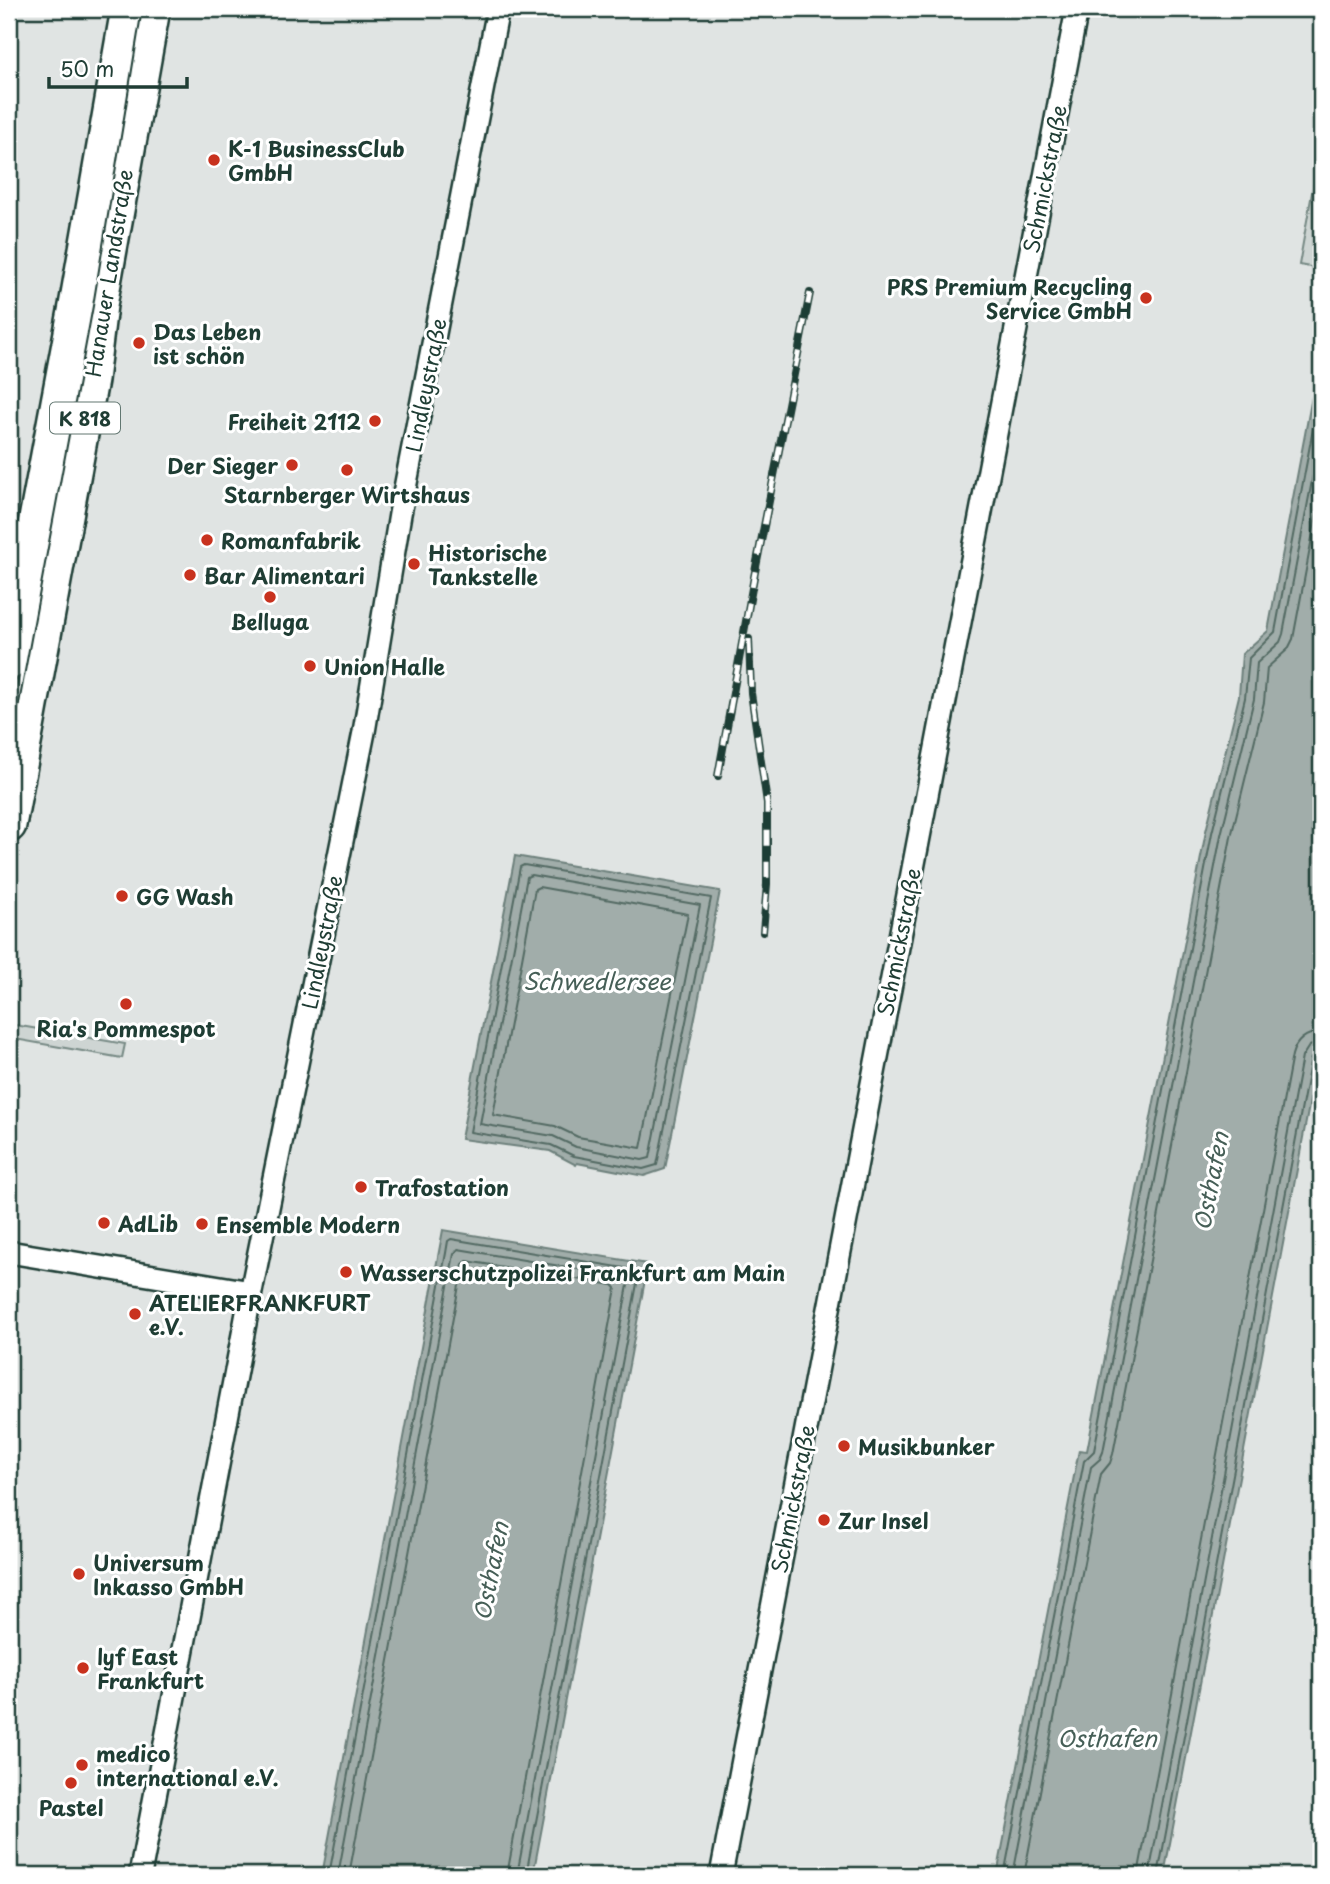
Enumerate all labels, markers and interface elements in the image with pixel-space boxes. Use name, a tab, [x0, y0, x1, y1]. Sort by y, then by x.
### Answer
scale bar	[49, 46, 187, 90]
text: 50 m	[60, 52, 114, 84]
street label: Schmickstraße	[1014, 102, 1074, 256]
place label: K-1 BusinessClub GmbH	[228, 132, 405, 188]
marker: K-1 BusinessClub GmbH	[206, 152, 222, 168]
street label: Hanauer Landstraße	[76, 167, 140, 379]
place label: PRS Premium Recycling Service GmbH	[887, 270, 1132, 326]
marker: PRS Premium Recycling Service GmbH	[1138, 290, 1154, 306]
place label: Das Leben ist schön	[153, 315, 261, 371]
street label: Lindleystraße	[396, 315, 454, 455]
marker: Das Leben ist schön	[131, 335, 147, 351]
road number: K 818	[50, 402, 120, 434]
place label: Freiheit 2112	[228, 405, 361, 437]
marker: Freiheit 2112	[367, 413, 383, 429]
place label: Der Sieger	[167, 449, 278, 481]
marker: Der Sieger	[284, 457, 300, 473]
marker: Starnberger Wirtshaus	[339, 462, 355, 478]
place label: Starnberger Wirtshaus	[224, 478, 470, 510]
place label: Romanfabrik	[221, 524, 361, 556]
marker: Romanfabrik	[199, 532, 215, 548]
place label: Historische Tankstelle	[428, 536, 547, 592]
marker: Historische Tankstelle	[406, 556, 422, 572]
place label: Bar Alimentari	[204, 559, 365, 591]
marker: Bar Alimentari	[182, 567, 198, 583]
marker: Belluga	[262, 589, 278, 605]
place label: Belluga	[231, 605, 309, 637]
place label: Union Halle	[324, 650, 445, 682]
marker: Union Halle	[302, 658, 318, 674]
street label: Schmickstraße	[868, 865, 928, 1019]
street label: Lindleystraße	[292, 872, 350, 1012]
place label: GG Wash	[136, 880, 234, 912]
marker: GG Wash	[114, 888, 130, 904]
water label: Schwedlersee	[523, 963, 672, 998]
marker: Ria's Pommespot	[118, 996, 134, 1012]
place label: Ria's Pommespot	[36, 1012, 216, 1044]
water label: Osthafen	[1183, 1128, 1237, 1233]
place label: Trafostation	[375, 1171, 509, 1203]
marker: Trafostation	[353, 1179, 369, 1195]
place label: AdLib	[117, 1207, 178, 1239]
place label: Ensemble Modern	[216, 1208, 400, 1240]
marker: AdLib	[96, 1215, 112, 1231]
marker: Ensemble Modern	[194, 1216, 210, 1232]
place label: Wasserschutzpolizei Frankfurt am Main	[360, 1256, 786, 1288]
marker: Wasserschutzpolizei Frankfurt am Main	[338, 1264, 354, 1280]
place label: ATELIERFRANKFURT e.V.	[148, 1286, 371, 1342]
marker: ATELIERFRANKFURT e.V.	[127, 1306, 143, 1322]
street label: Schmickstraße	[762, 1422, 822, 1576]
place label: Musikbunker	[858, 1430, 995, 1462]
marker: Musikbunker	[836, 1438, 852, 1454]
place label: Zur Insel	[838, 1504, 928, 1536]
marker: Zur Insel	[816, 1512, 832, 1528]
water label: Osthafen	[463, 1518, 517, 1623]
place label: Universum Inkasso GmbH	[93, 1546, 244, 1602]
marker: Universum Inkasso GmbH	[71, 1566, 87, 1582]
place label: lyf East Frankfurt	[97, 1640, 204, 1696]
marker: lyf East Frankfurt	[75, 1660, 91, 1676]
water label: Osthafen	[1057, 1720, 1158, 1755]
place label: medico international e.V.	[96, 1737, 279, 1793]
marker: medico international e.V.	[74, 1757, 90, 1773]
marker: Pastel	[63, 1775, 79, 1791]
place label: Pastel	[39, 1791, 103, 1823]

